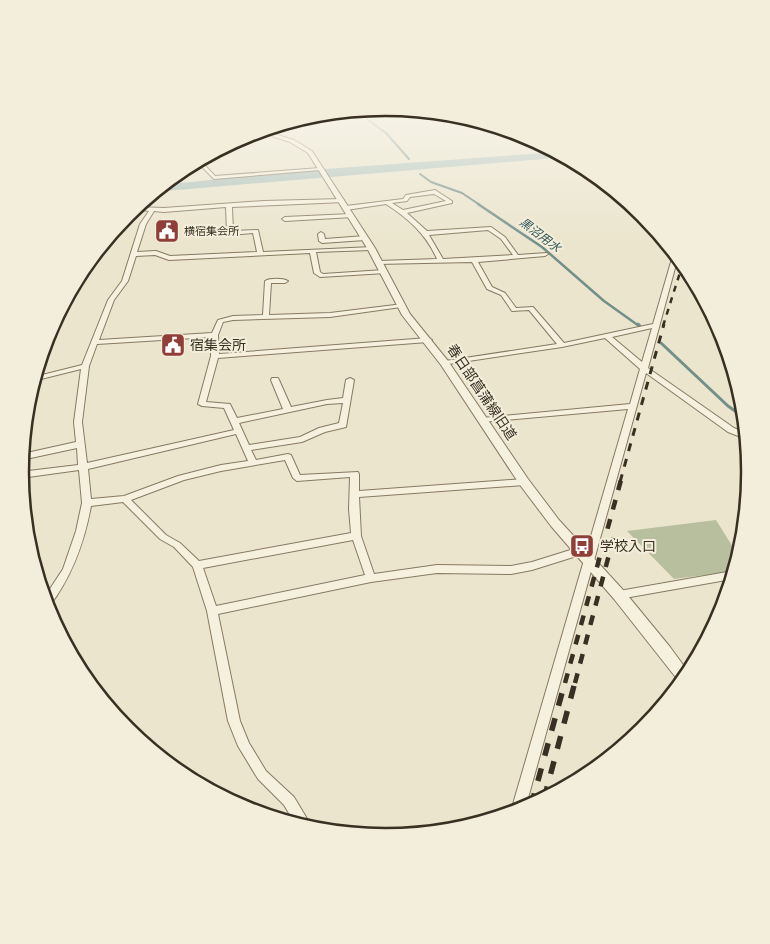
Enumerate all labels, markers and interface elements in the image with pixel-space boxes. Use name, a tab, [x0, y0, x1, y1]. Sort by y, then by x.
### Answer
water label: 黒沼用水	[516, 214, 566, 257]
public building icon: 横宿集会所	[154, 218, 180, 244]
place label: 横宿集会所	[184, 224, 240, 239]
public building icon: 宿集会所	[160, 332, 186, 358]
place label: 宿集会所	[190, 335, 246, 355]
street label: 春日部菖蒲線旧道	[442, 340, 522, 444]
bus stop icon: 学校入口	[569, 533, 595, 559]
place label: 学校入口	[600, 536, 656, 556]

